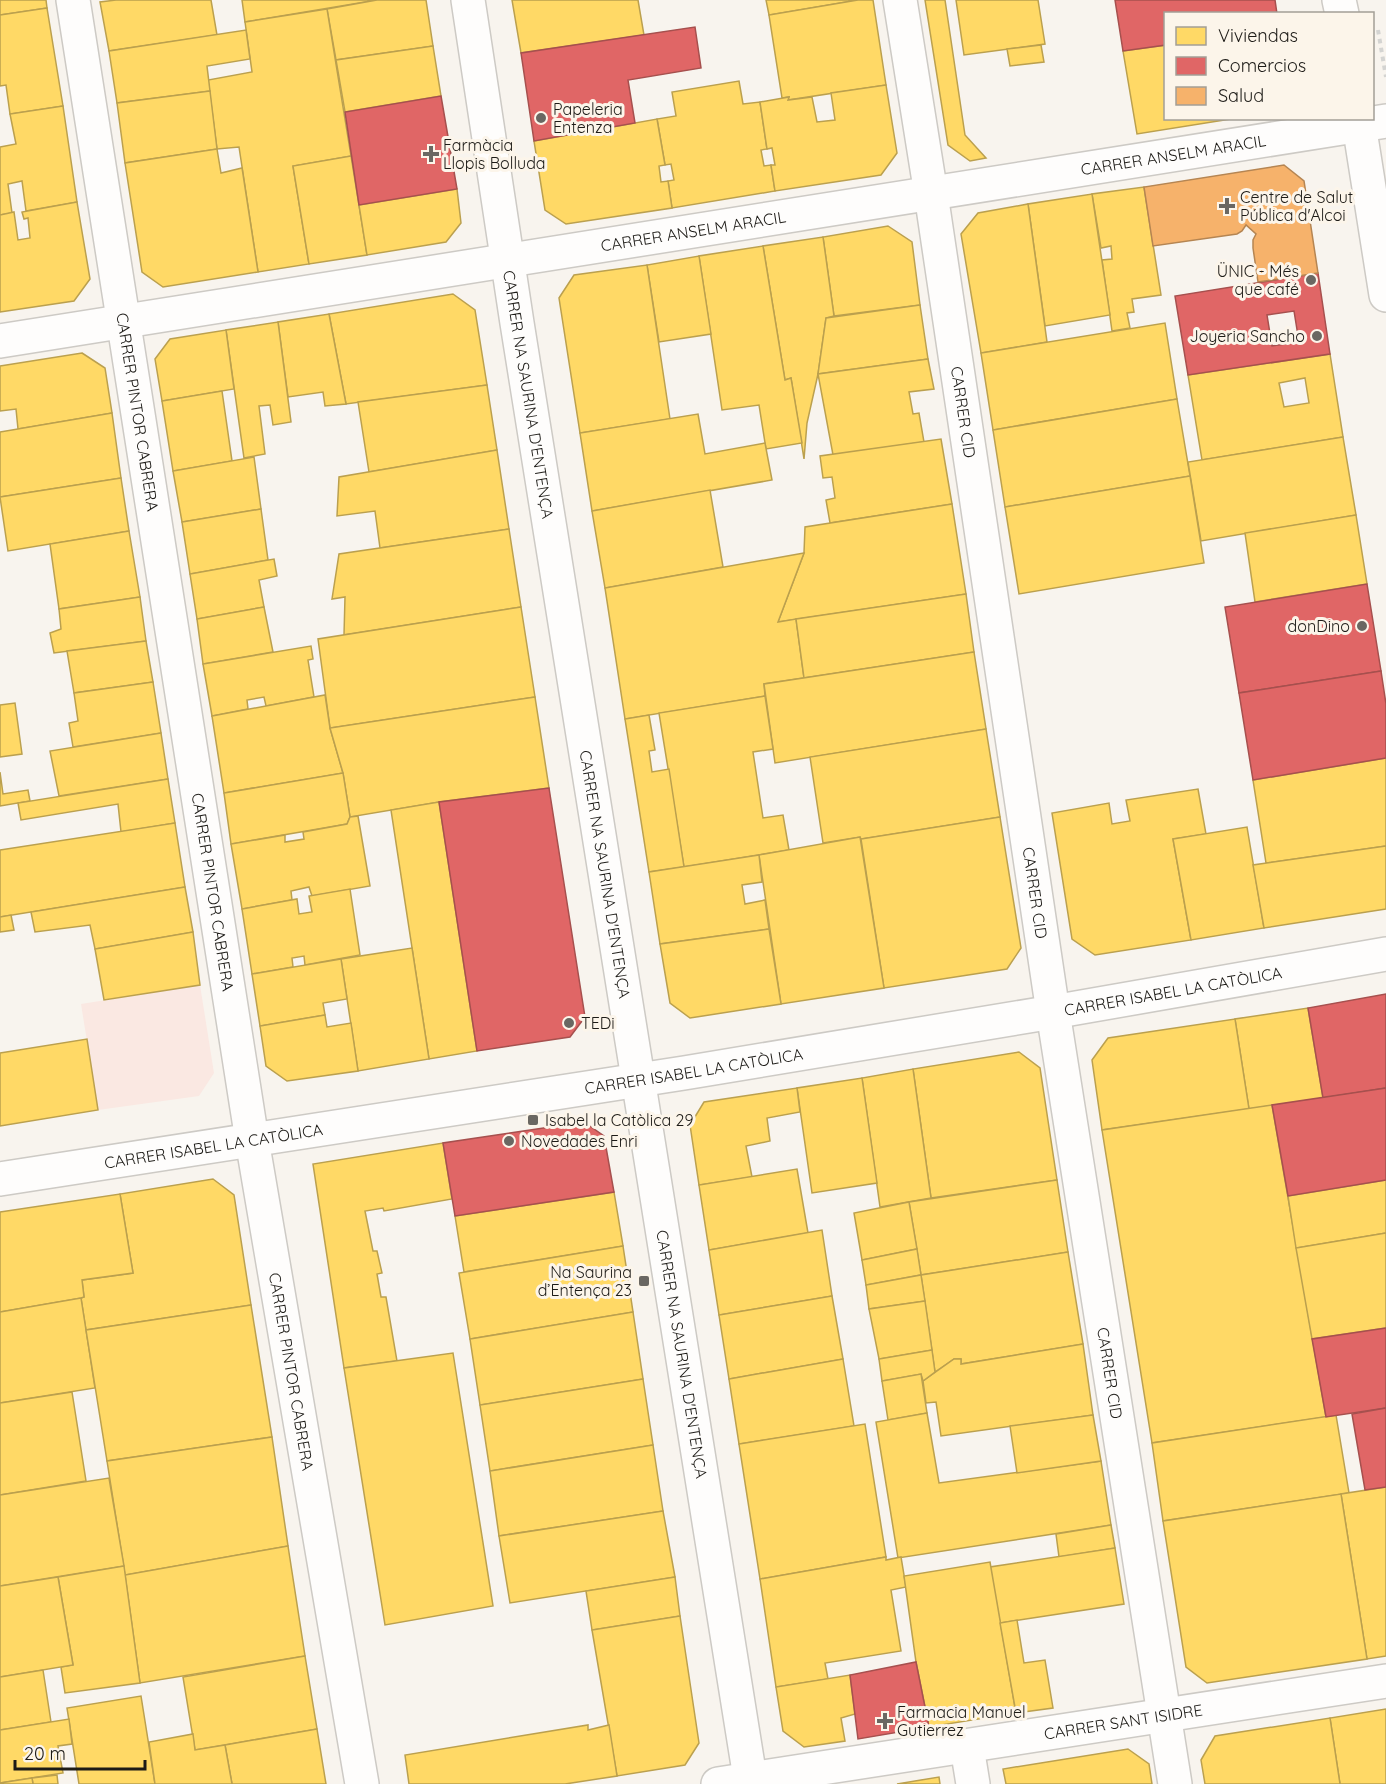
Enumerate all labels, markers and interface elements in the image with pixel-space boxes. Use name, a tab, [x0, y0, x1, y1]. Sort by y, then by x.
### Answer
legend	[1164, 12, 1374, 120]
text: Viviendas	[1218, 24, 1298, 47]
text: Comercios	[1218, 54, 1306, 77]
text: Salud	[1218, 84, 1264, 107]
place label: Papeleria Entenza	[553, 99, 623, 137]
marker: Papeleria Entenza	[534, 111, 548, 125]
street label: CARRER ANSELM ARACIL	[1079, 130, 1268, 179]
place label: Farmàcia Llopis Bolluda	[443, 135, 546, 173]
marker: Farmàcia Llopis Bolluda	[424, 147, 438, 161]
place label: Centre de Salut Pública d'Alcoi	[1240, 187, 1353, 225]
marker: Centre de Salut Pública d'Alcoi	[1218, 197, 1236, 215]
street label: CARRER ANSELM ARACIL	[599, 206, 788, 255]
place label: ÜNIC - Més que café	[1217, 261, 1299, 299]
street label: CARRER NA SAURINA D'ENTENÇA	[499, 269, 558, 520]
marker: ÜNIC - Més que café	[1304, 273, 1318, 287]
street label: CARRER PINTOR CABRERA	[112, 311, 163, 513]
place label: Joyeria Sancho	[1190, 326, 1305, 346]
marker: Joyeria Sancho	[1310, 329, 1324, 343]
street label: CARRER CID	[947, 365, 980, 459]
place label: donDino	[1288, 616, 1350, 636]
marker: donDino	[1355, 619, 1369, 633]
street label: CARRER NA SAURINA D'ENTENÇA	[576, 749, 635, 1000]
street label: CARRER PINTOR CABRERA	[188, 791, 239, 993]
street label: CARRER CID	[1019, 846, 1052, 940]
street label: CARRER ISABEL LA CATÒLICA	[1063, 962, 1284, 1020]
place label: TEDi	[581, 1013, 615, 1033]
marker: TEDi	[562, 1016, 576, 1030]
street label: CARRER ISABEL LA CATÒLICA	[583, 1044, 804, 1098]
place label: Isabel la Catòlica 29	[545, 1110, 693, 1130]
marker: Isabel la Catòlica 29	[526, 1113, 540, 1127]
street label: CARRER ISABEL LA CATÒLICA	[103, 1119, 324, 1173]
place label: Novedades Enri	[521, 1131, 638, 1151]
marker: Novedades Enri	[502, 1134, 516, 1148]
street label: CARRER NA SAURINA D'ENTENÇA	[652, 1229, 712, 1480]
place label: Na Saurina d’Entença 23	[538, 1262, 632, 1300]
street label: CARRER PINTOR CABRERA	[265, 1271, 318, 1472]
marker: Na Saurina d’Entença 23	[637, 1274, 651, 1288]
street label: CARRER CID	[1093, 1326, 1127, 1420]
street label: CARRER SANT ISIDRE	[1043, 1699, 1204, 1744]
place label: Farmacia Manuel Gutierrez	[897, 1702, 1026, 1740]
marker: Farmacia Manuel Gutierrez	[878, 1714, 892, 1728]
scale bar	[15, 1733, 146, 1771]
text: 20 m	[24, 1742, 66, 1765]

